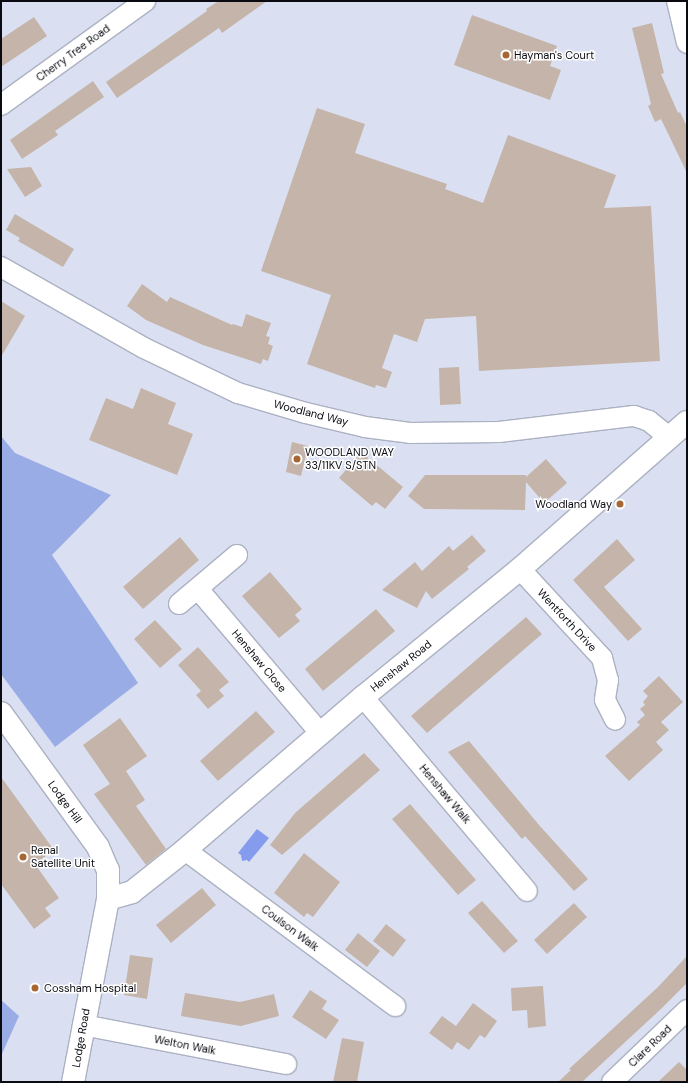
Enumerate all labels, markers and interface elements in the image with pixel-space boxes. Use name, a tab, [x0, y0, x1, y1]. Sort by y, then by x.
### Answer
street label: Cherry Tree Road	[33, 22, 113, 84]
place label: Hayman's Court	[514, 48, 594, 62]
marker: Hayman's Court	[501, 50, 511, 60]
street label: Woodland Way	[272, 397, 350, 429]
place label: WOODLAND WAY 33/11KV S/STN	[305, 446, 394, 472]
marker: WOODLAND WAY 33/11KV S/STN	[292, 454, 302, 464]
place label: Woodland Way	[535, 497, 612, 511]
marker: Woodland Way	[615, 499, 625, 509]
street label: Wentforth Drive	[535, 586, 599, 654]
street label: Henshaw Close	[229, 627, 289, 695]
street label: Henshaw Road	[368, 637, 434, 695]
street label: Henshaw Walk	[416, 762, 474, 826]
street label: Lodge Hill	[45, 778, 85, 826]
place label: Renal Satellite Unit	[31, 844, 95, 870]
marker: Renal Satellite Unit	[18, 852, 28, 862]
street label: Coulson Walk	[259, 902, 321, 954]
place label: Cossham Hospital	[44, 981, 136, 995]
marker: Cossham Hospital	[29, 982, 41, 994]
street label: Lodge Road	[69, 1007, 93, 1069]
street label: Clare Road	[626, 1022, 674, 1070]
street label: Welton Walk	[153, 1033, 217, 1057]

